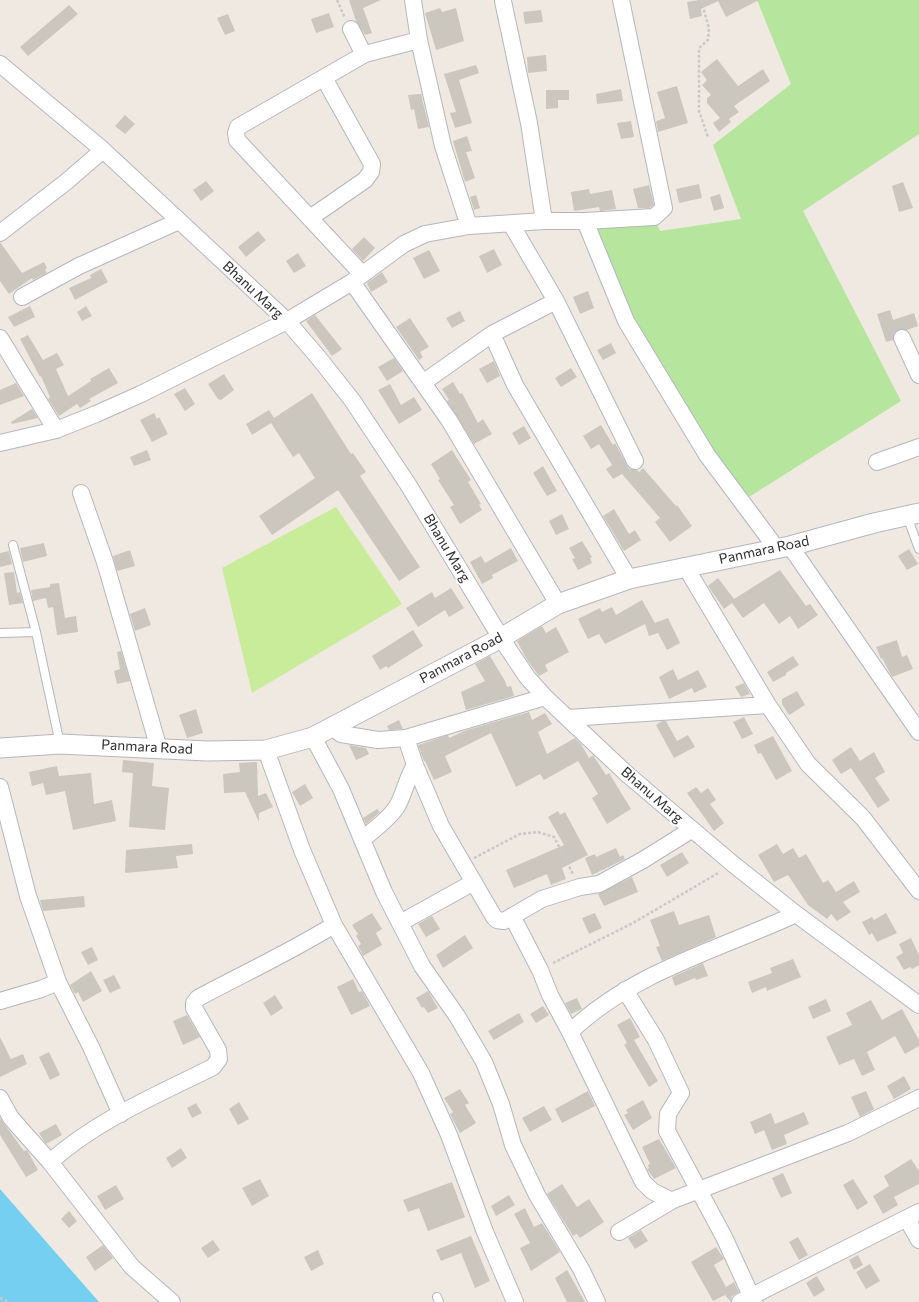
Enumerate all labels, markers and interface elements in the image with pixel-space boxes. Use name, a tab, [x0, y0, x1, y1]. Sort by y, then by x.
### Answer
street label: Bhanu Marg	[219, 258, 287, 322]
street label: Bhanu Marg	[420, 511, 474, 585]
street label: Panmara Road	[717, 532, 811, 568]
street label: Panmara Road	[417, 629, 505, 687]
street label: Panmara Road	[101, 736, 193, 758]
street label: Bhanu Marg	[618, 764, 686, 826]

